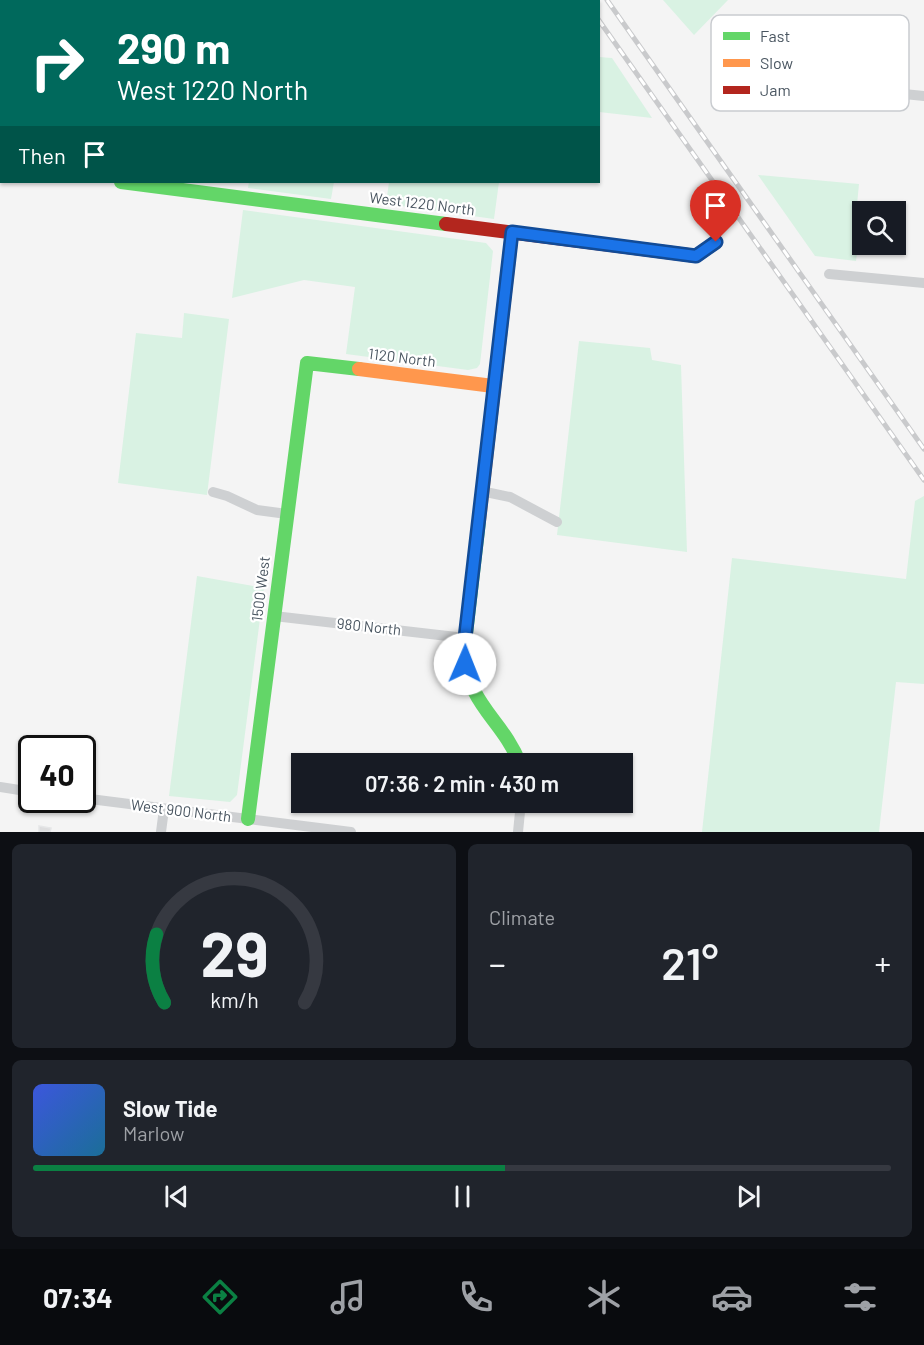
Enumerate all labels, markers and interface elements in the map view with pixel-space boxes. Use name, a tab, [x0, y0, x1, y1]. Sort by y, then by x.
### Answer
legend	[711, 15, 909, 111]
text: 290 m	[117, 22, 230, 72]
icon: right	[18, 24, 96, 102]
text: Fast	[760, 26, 790, 45]
text: Slow	[760, 53, 793, 72]
text: West 1220 North	[117, 73, 308, 105]
text: Jam	[760, 80, 791, 99]
icon: arrive	[78, 138, 111, 171]
text: Then	[18, 142, 66, 168]
pin	[690, 180, 741, 242]
street label: West 1220 North	[368, 188, 476, 218]
icon: arrive	[699, 189, 732, 222]
map controls	[852, 201, 906, 255]
button: search	[852, 201, 906, 255]
street label: 1120 North	[367, 344, 437, 370]
street label: 1500 West	[247, 555, 273, 623]
street label: 980 North	[336, 614, 402, 638]
position arrow	[433, 632, 497, 696]
speed limit sign: 40	[18, 735, 96, 813]
text: 07:36 · 2 min · 430 m	[365, 770, 559, 796]
street label: West 900 North	[130, 795, 232, 825]
text: Climate	[489, 905, 555, 929]
text: 29	[200, 915, 268, 989]
text: 21°	[661, 935, 719, 989]
text: −	[489, 943, 506, 983]
text: +	[874, 943, 891, 983]
text: km/h	[210, 987, 258, 1012]
text: Slow Tide	[123, 1095, 218, 1121]
text: Marlow	[123, 1121, 184, 1145]
icon: previous	[160, 1180, 193, 1213]
icon: pause	[446, 1180, 479, 1213]
icon: next	[732, 1180, 765, 1213]
icon: directions	[199, 1276, 241, 1318]
icon: music	[327, 1276, 369, 1318]
icon: phone	[455, 1276, 497, 1318]
icon: climate	[583, 1276, 625, 1318]
icon: car	[711, 1276, 753, 1318]
icon: filters	[839, 1276, 881, 1318]
text: 07:34	[43, 1281, 113, 1313]

